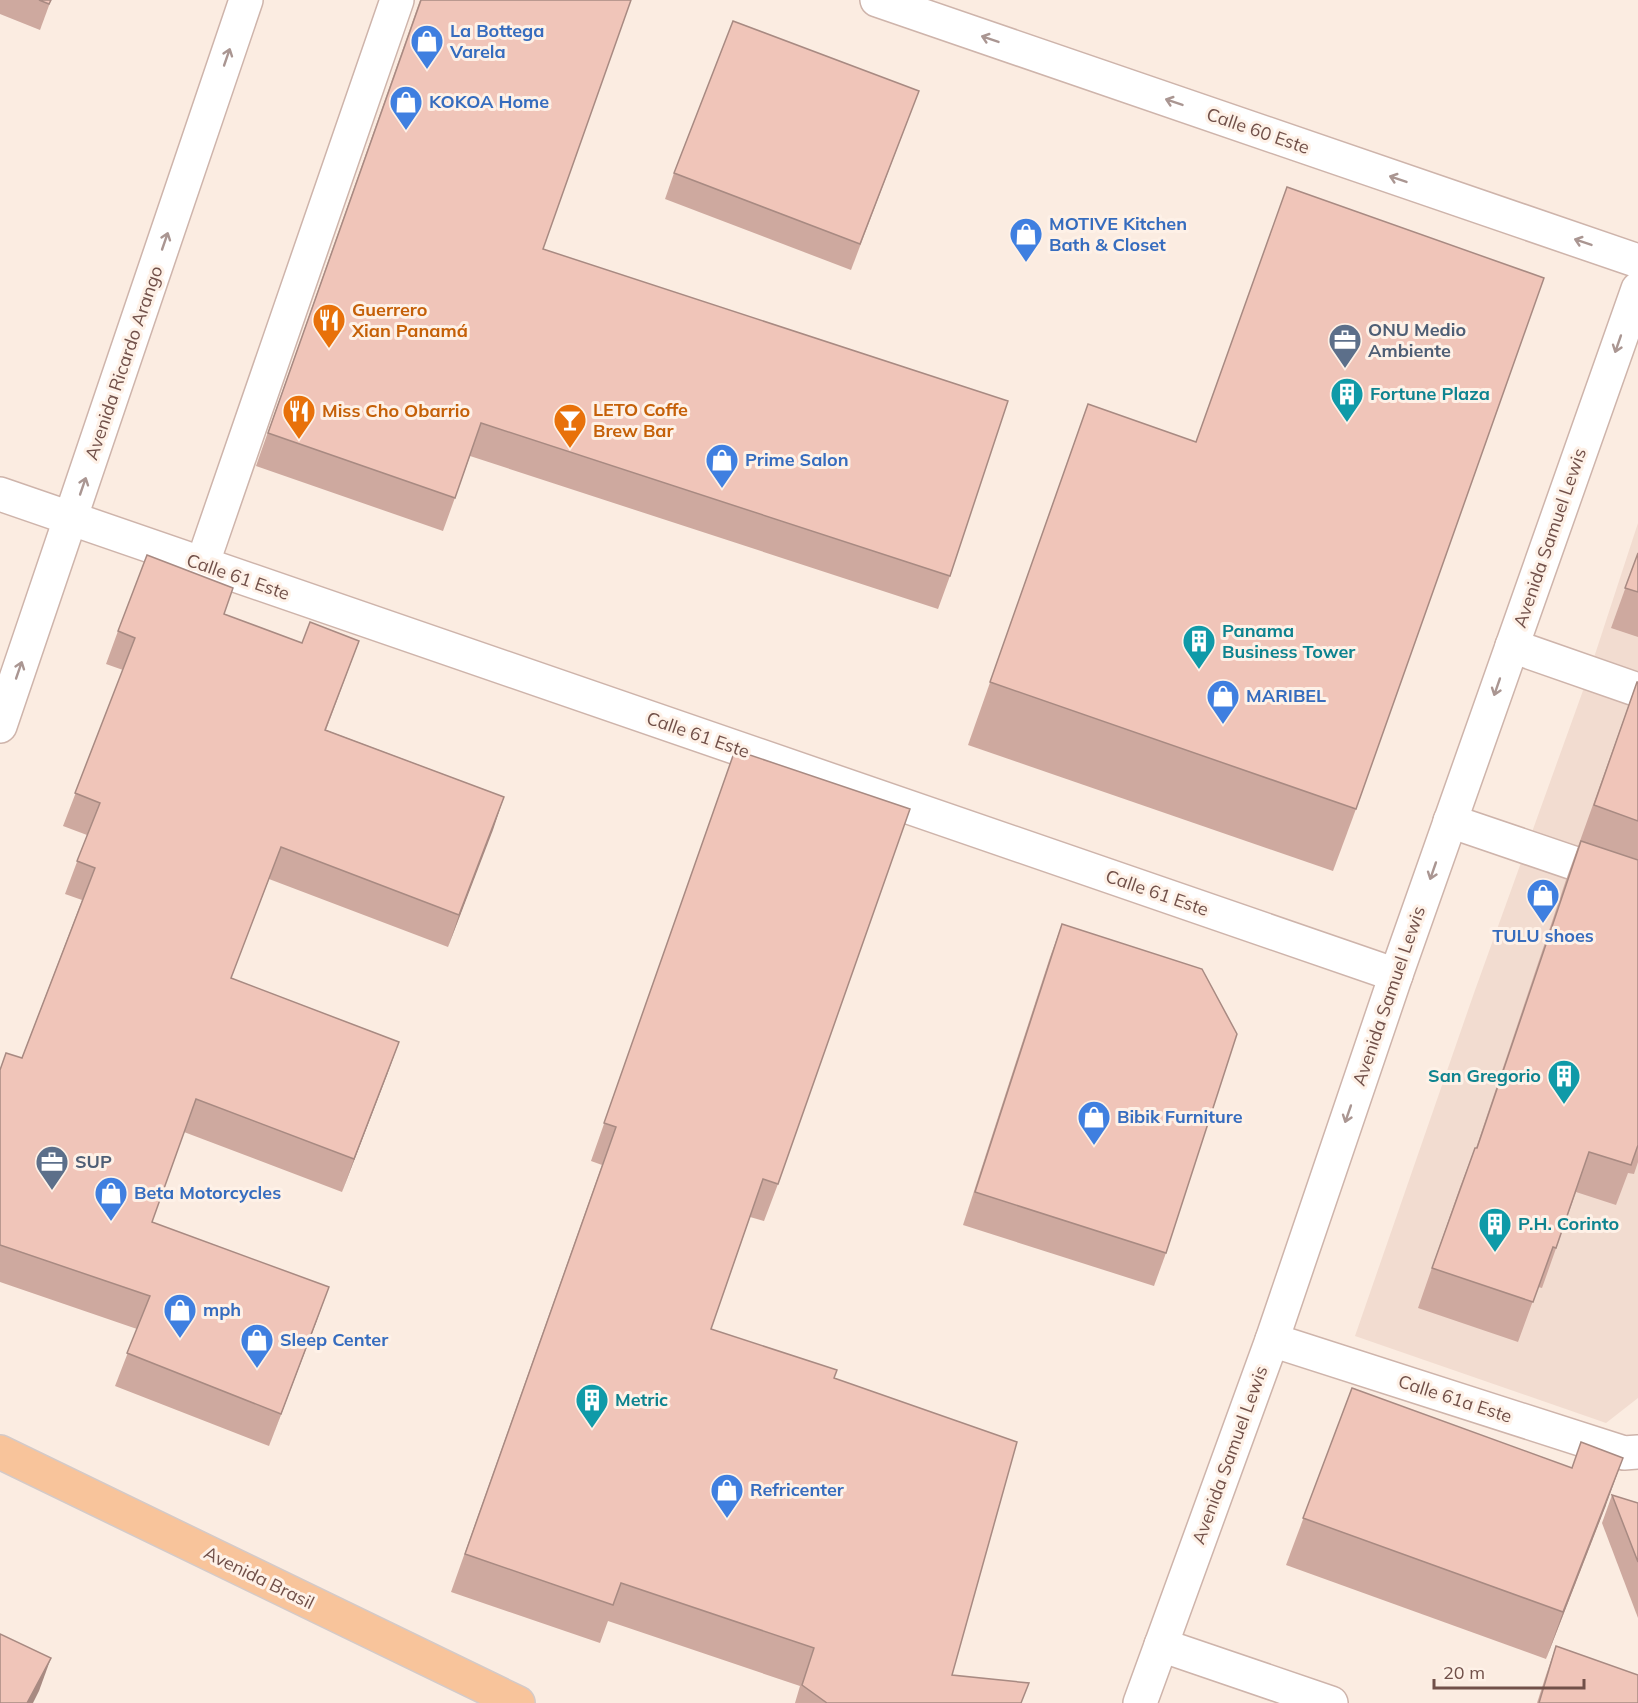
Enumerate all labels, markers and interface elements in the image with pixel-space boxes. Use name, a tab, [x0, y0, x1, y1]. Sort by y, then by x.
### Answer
place label: La Bottega Varela	[449, 19, 544, 63]
shop icon: La Bottega Varela	[409, 23, 445, 70]
one-way arrow	[981, 32, 1000, 43]
one-way arrow	[222, 48, 233, 67]
shop icon: KOKOA Home	[388, 84, 424, 131]
place label: KOKOA Home	[429, 90, 549, 113]
one-way arrow	[1165, 96, 1184, 107]
street label: Calle 60 Este	[1204, 102, 1313, 159]
one-way arrow	[1389, 173, 1408, 184]
place label: MOTIVE Kitchen Bath & Closet	[1049, 212, 1187, 256]
shop icon: MOTIVE Kitchen Bath & Closet	[1008, 216, 1044, 263]
one-way arrow	[160, 233, 171, 251]
one-way arrow	[1574, 236, 1593, 247]
street label: Avenida Ricardo Arango	[79, 263, 168, 463]
place label: Guerrero Xian Panamá	[351, 298, 468, 342]
restaurant icon: Guerrero Xian Panamá	[311, 302, 347, 349]
place label: ONU Medio Ambiente	[1368, 318, 1466, 362]
office icon: ONU Medio Ambiente	[1327, 322, 1363, 369]
one-way arrow	[1612, 334, 1623, 353]
building icon: Fortune Plaza	[1329, 376, 1365, 423]
place label: Fortune Plaza	[1370, 382, 1490, 405]
restaurant icon: Miss Cho Obarrio	[281, 393, 317, 440]
place label: LETO Coffe Brew Bar	[593, 398, 688, 442]
place label: Miss Cho Obarrio	[322, 399, 470, 422]
bar icon: LETO Coffe Brew Bar	[552, 402, 588, 449]
shop icon: Prime Salon	[704, 442, 740, 489]
street label: Avenida Samuel Lewis	[1508, 445, 1591, 631]
place label: Prime Salon	[745, 448, 849, 471]
one-way arrow	[78, 477, 89, 496]
street label: Calle 61 Este	[184, 548, 293, 605]
place label: Panama Business Tower	[1222, 619, 1356, 663]
building icon: Panama Business Tower	[1181, 623, 1217, 670]
one-way arrow	[15, 661, 26, 680]
one-way arrow	[1491, 677, 1502, 696]
shop icon: MARIBEL	[1205, 678, 1241, 725]
place label: MARIBEL	[1246, 684, 1326, 707]
street label: Calle 61 Este	[644, 706, 753, 763]
one-way arrow	[1426, 861, 1437, 879]
street label: Calle 61 Este	[1103, 864, 1212, 921]
shop icon: TULU shoes	[1525, 877, 1561, 924]
street label: Avenida Samuel Lewis	[1347, 903, 1430, 1089]
place label: TULU shoes	[1492, 924, 1594, 947]
building icon: San Gregorio	[1546, 1058, 1582, 1105]
place label: San Gregorio	[1428, 1064, 1541, 1087]
shop icon: Bibik Furniture	[1076, 1099, 1112, 1146]
one-way arrow	[1342, 1104, 1353, 1123]
place label: Bibik Furniture	[1117, 1105, 1243, 1128]
office icon: SUP	[34, 1144, 70, 1191]
place label: SUP	[75, 1150, 112, 1173]
shop icon: Beta Motorcycles	[93, 1175, 129, 1222]
place label: Beta Motorcycles	[134, 1181, 281, 1204]
building icon: P.H. Corinto	[1477, 1206, 1513, 1253]
place label: P.H. Corinto	[1518, 1212, 1619, 1235]
shop icon: mph	[162, 1292, 198, 1339]
place label: mph	[203, 1298, 241, 1321]
shop icon: Sleep Center	[239, 1322, 275, 1369]
place label: Sleep Center	[280, 1328, 389, 1351]
street label: Avenida Samuel Lewis	[1187, 1362, 1273, 1547]
street label: Calle 61a Este	[1395, 1369, 1515, 1428]
building icon: Metric	[574, 1382, 610, 1429]
place label: Metric	[615, 1388, 668, 1411]
shop icon: Refricenter	[709, 1472, 745, 1519]
place label: Refricenter	[750, 1478, 845, 1501]
street label: Avenida Brasil	[200, 1541, 318, 1614]
scale bar	[1434, 1652, 1584, 1690]
text: 20 m	[1443, 1661, 1485, 1684]

